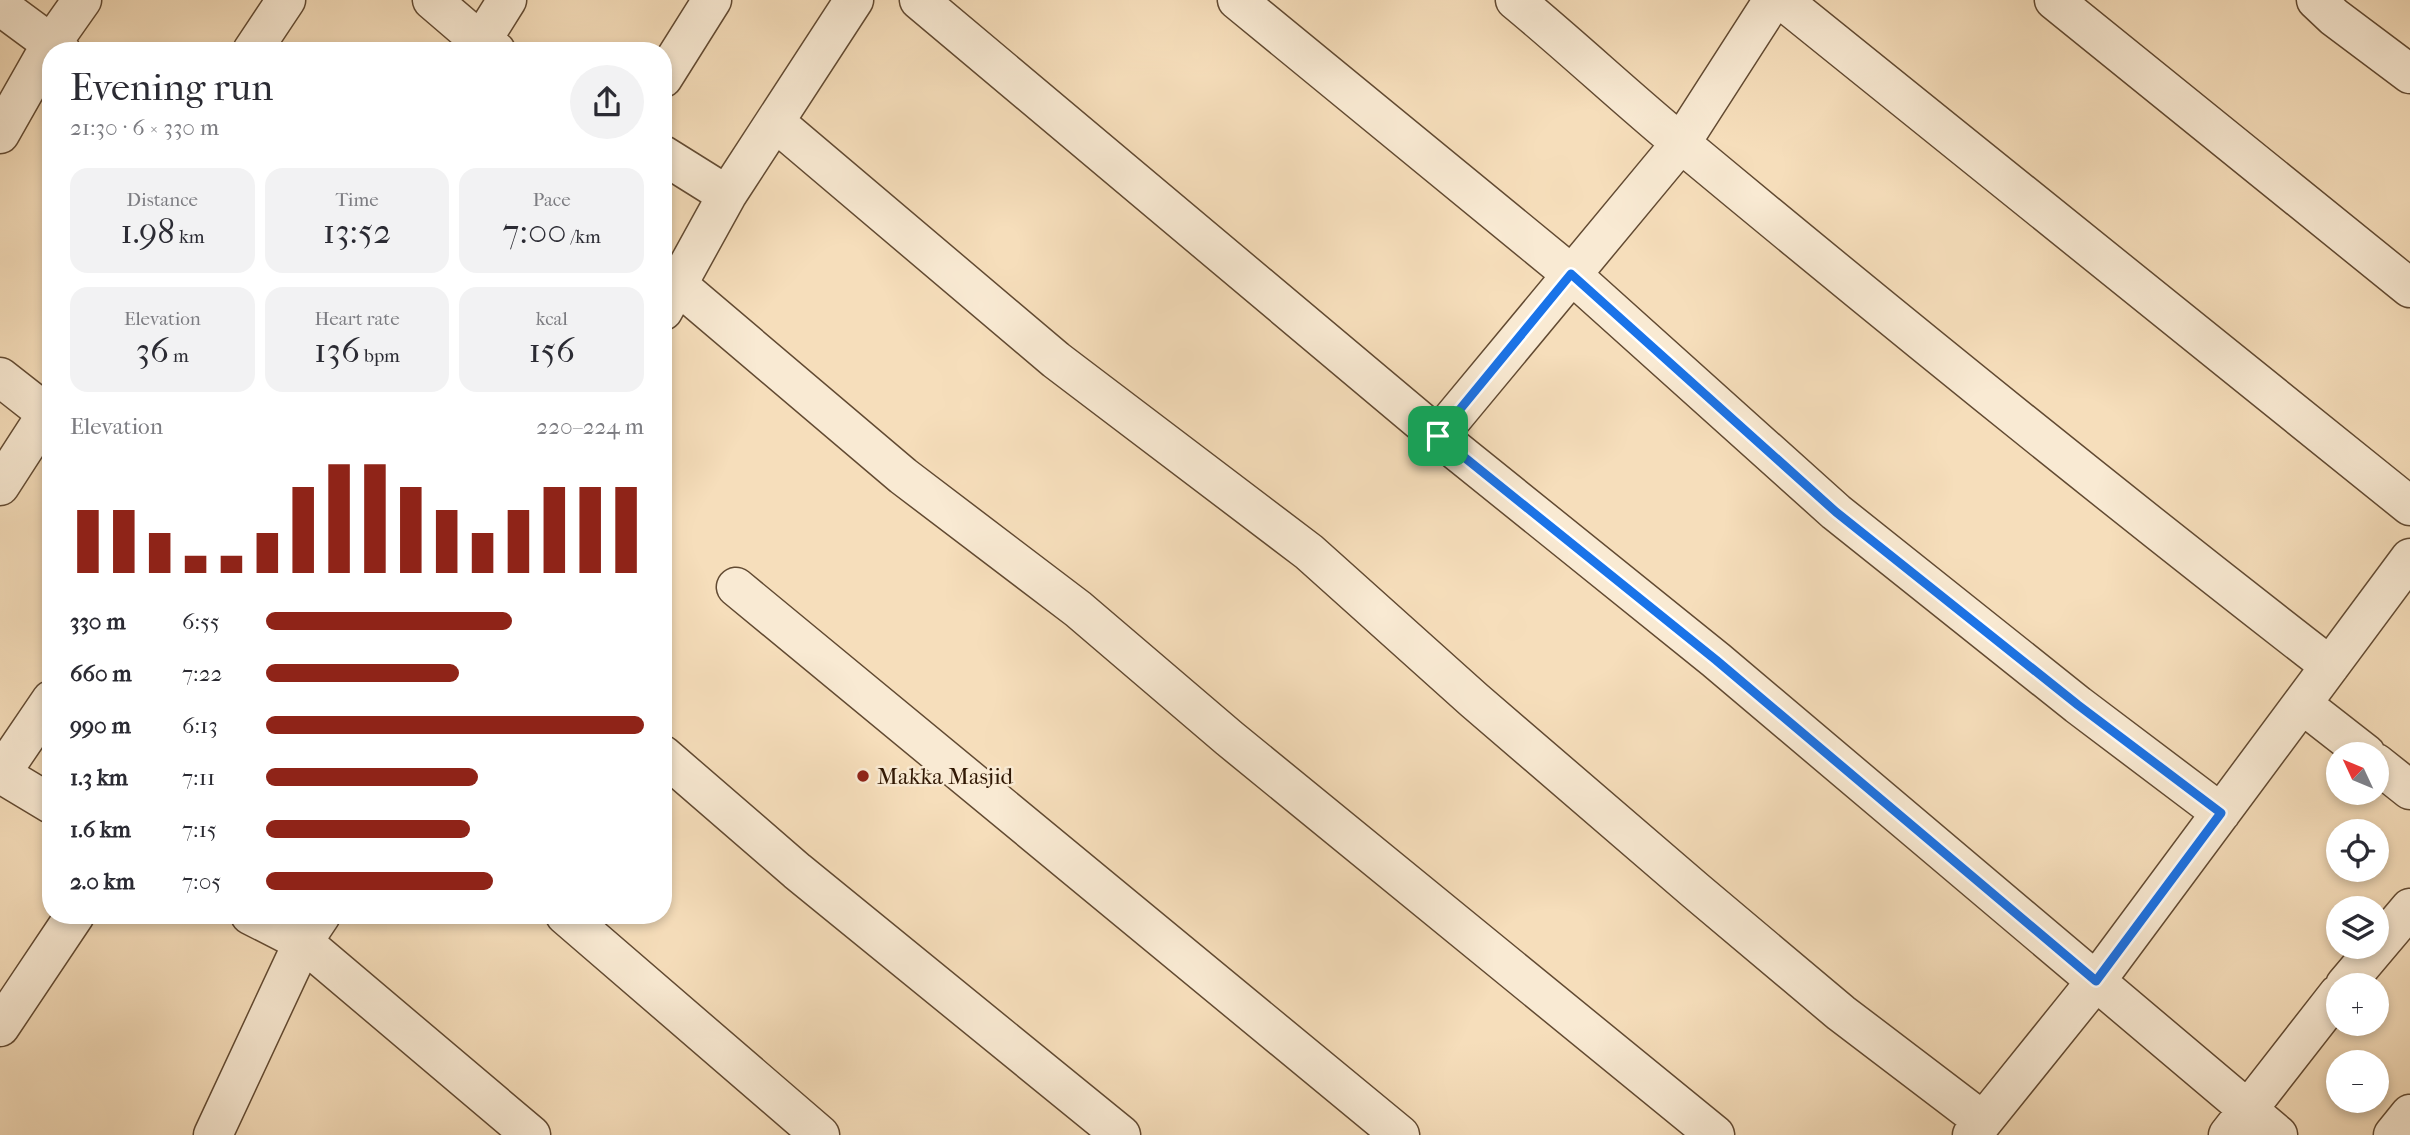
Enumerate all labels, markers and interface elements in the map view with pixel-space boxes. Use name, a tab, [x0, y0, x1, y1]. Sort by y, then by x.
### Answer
text: Evening run	[70, 65, 273, 110]
button: share	[570, 65, 644, 139]
text: 21:30 · 6 × 330 m	[70, 114, 219, 141]
text: Distance	[127, 189, 198, 211]
text: Time	[335, 189, 379, 211]
text: Pace	[533, 189, 571, 211]
text: 1.98	[120, 211, 175, 252]
text: 13:52	[323, 211, 391, 252]
text: 7:00	[503, 211, 567, 252]
text: km	[175, 226, 205, 248]
text: /km	[567, 226, 601, 248]
text: Elevation	[124, 308, 201, 330]
text: Heart rate	[314, 308, 400, 330]
text: kcal	[536, 308, 568, 330]
text: 36	[136, 330, 169, 371]
text: 136	[314, 330, 360, 371]
text: 156	[528, 330, 575, 371]
text: m	[169, 345, 189, 367]
text: bpm	[360, 345, 400, 367]
pin	[1408, 406, 1468, 466]
text: Elevation	[70, 413, 163, 440]
text: 220–224 m	[536, 413, 644, 440]
icon: arrive	[1419, 417, 1457, 455]
text: 330 m	[70, 608, 126, 635]
text: 6:55	[182, 608, 220, 635]
text: 660 m	[70, 660, 132, 687]
text: 7:22	[182, 660, 222, 687]
text: 990 m	[70, 712, 131, 739]
text: 6:13	[182, 712, 218, 739]
north arrow	[2326, 742, 2389, 805]
map controls	[2326, 742, 2389, 1113]
place label: Makka Masjid	[877, 763, 1014, 790]
text: 1.3 km	[70, 764, 128, 791]
text: 7:11	[182, 764, 215, 791]
marker: Makka Masjid	[855, 768, 871, 784]
text: 1.6 km	[70, 816, 131, 843]
text: 7:15	[182, 816, 217, 843]
button: locate	[2326, 819, 2389, 882]
text: 2.0 km	[70, 868, 135, 895]
text: 7:05	[182, 868, 221, 895]
button: layers	[2326, 896, 2389, 959]
button: +	[2326, 973, 2389, 1036]
button: −	[2326, 1050, 2389, 1113]

